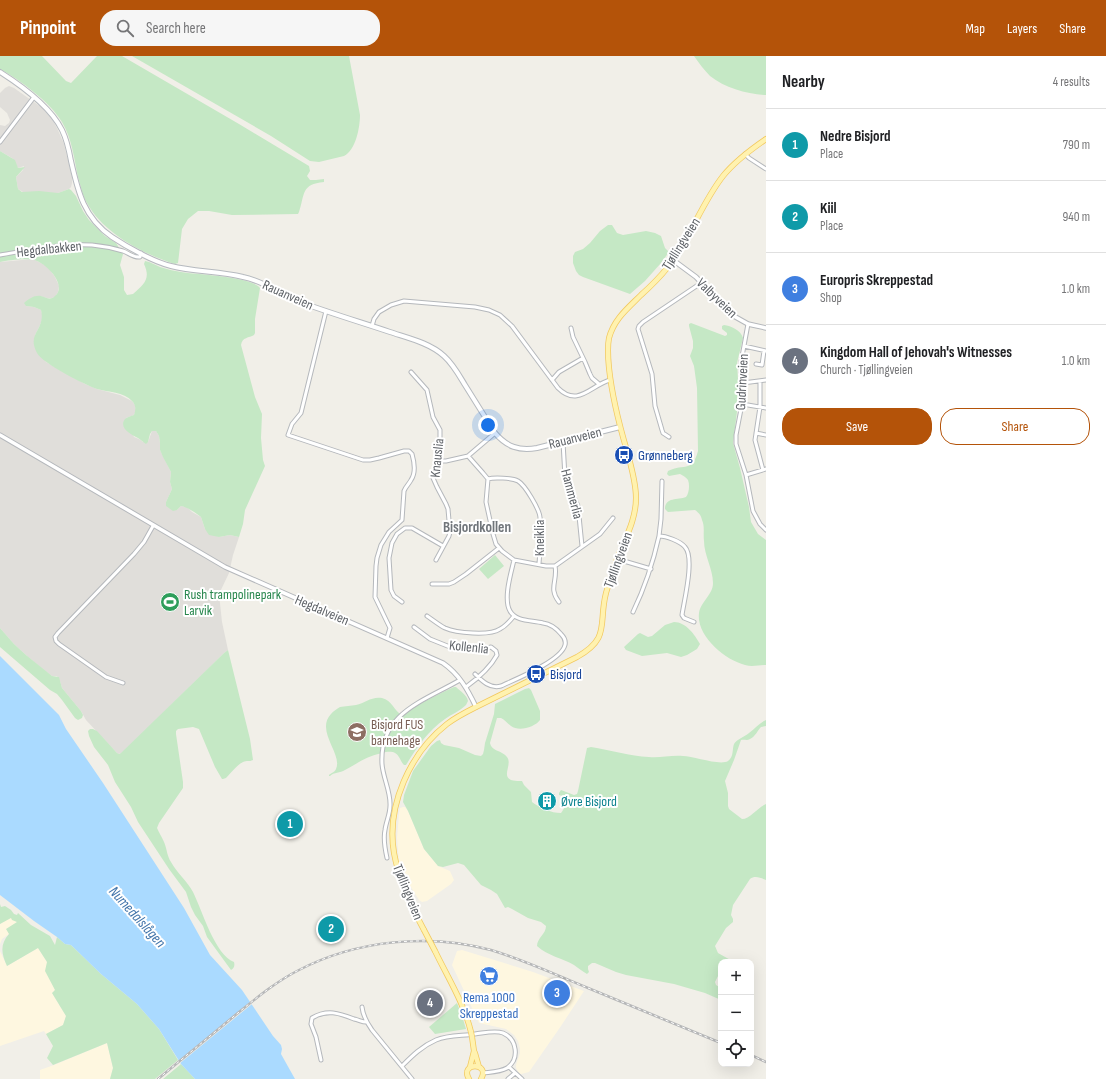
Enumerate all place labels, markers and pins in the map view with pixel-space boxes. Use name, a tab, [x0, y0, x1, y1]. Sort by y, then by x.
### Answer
bus stop icon: Grønneberg	[613, 444, 635, 466]
place label: Grønneberg	[638, 447, 693, 464]
place label: Rush trampolinepark Larvik	[184, 586, 282, 619]
sports icon: Rush trampolinepark Larvik	[159, 591, 181, 613]
bus stop icon: Bisjord	[525, 663, 547, 685]
place label: Bisjord	[550, 666, 582, 683]
place label: Bisjord FUS barnehage	[371, 716, 423, 749]
school or university icon: Bisjord FUS barnehage	[346, 721, 368, 743]
building icon: Øvre Bisjord	[536, 790, 558, 812]
place label: Øvre Bisjord	[561, 793, 617, 810]
pin: 1	[277, 809, 303, 839]
pin: 2	[318, 914, 344, 944]
supermarket icon: Rema 1000 Skreppestad	[478, 965, 500, 987]
pin: 3	[544, 978, 570, 1008]
pin: 4	[417, 988, 443, 1018]
place label: Rema 1000 Skreppestad	[460, 989, 518, 1022]

